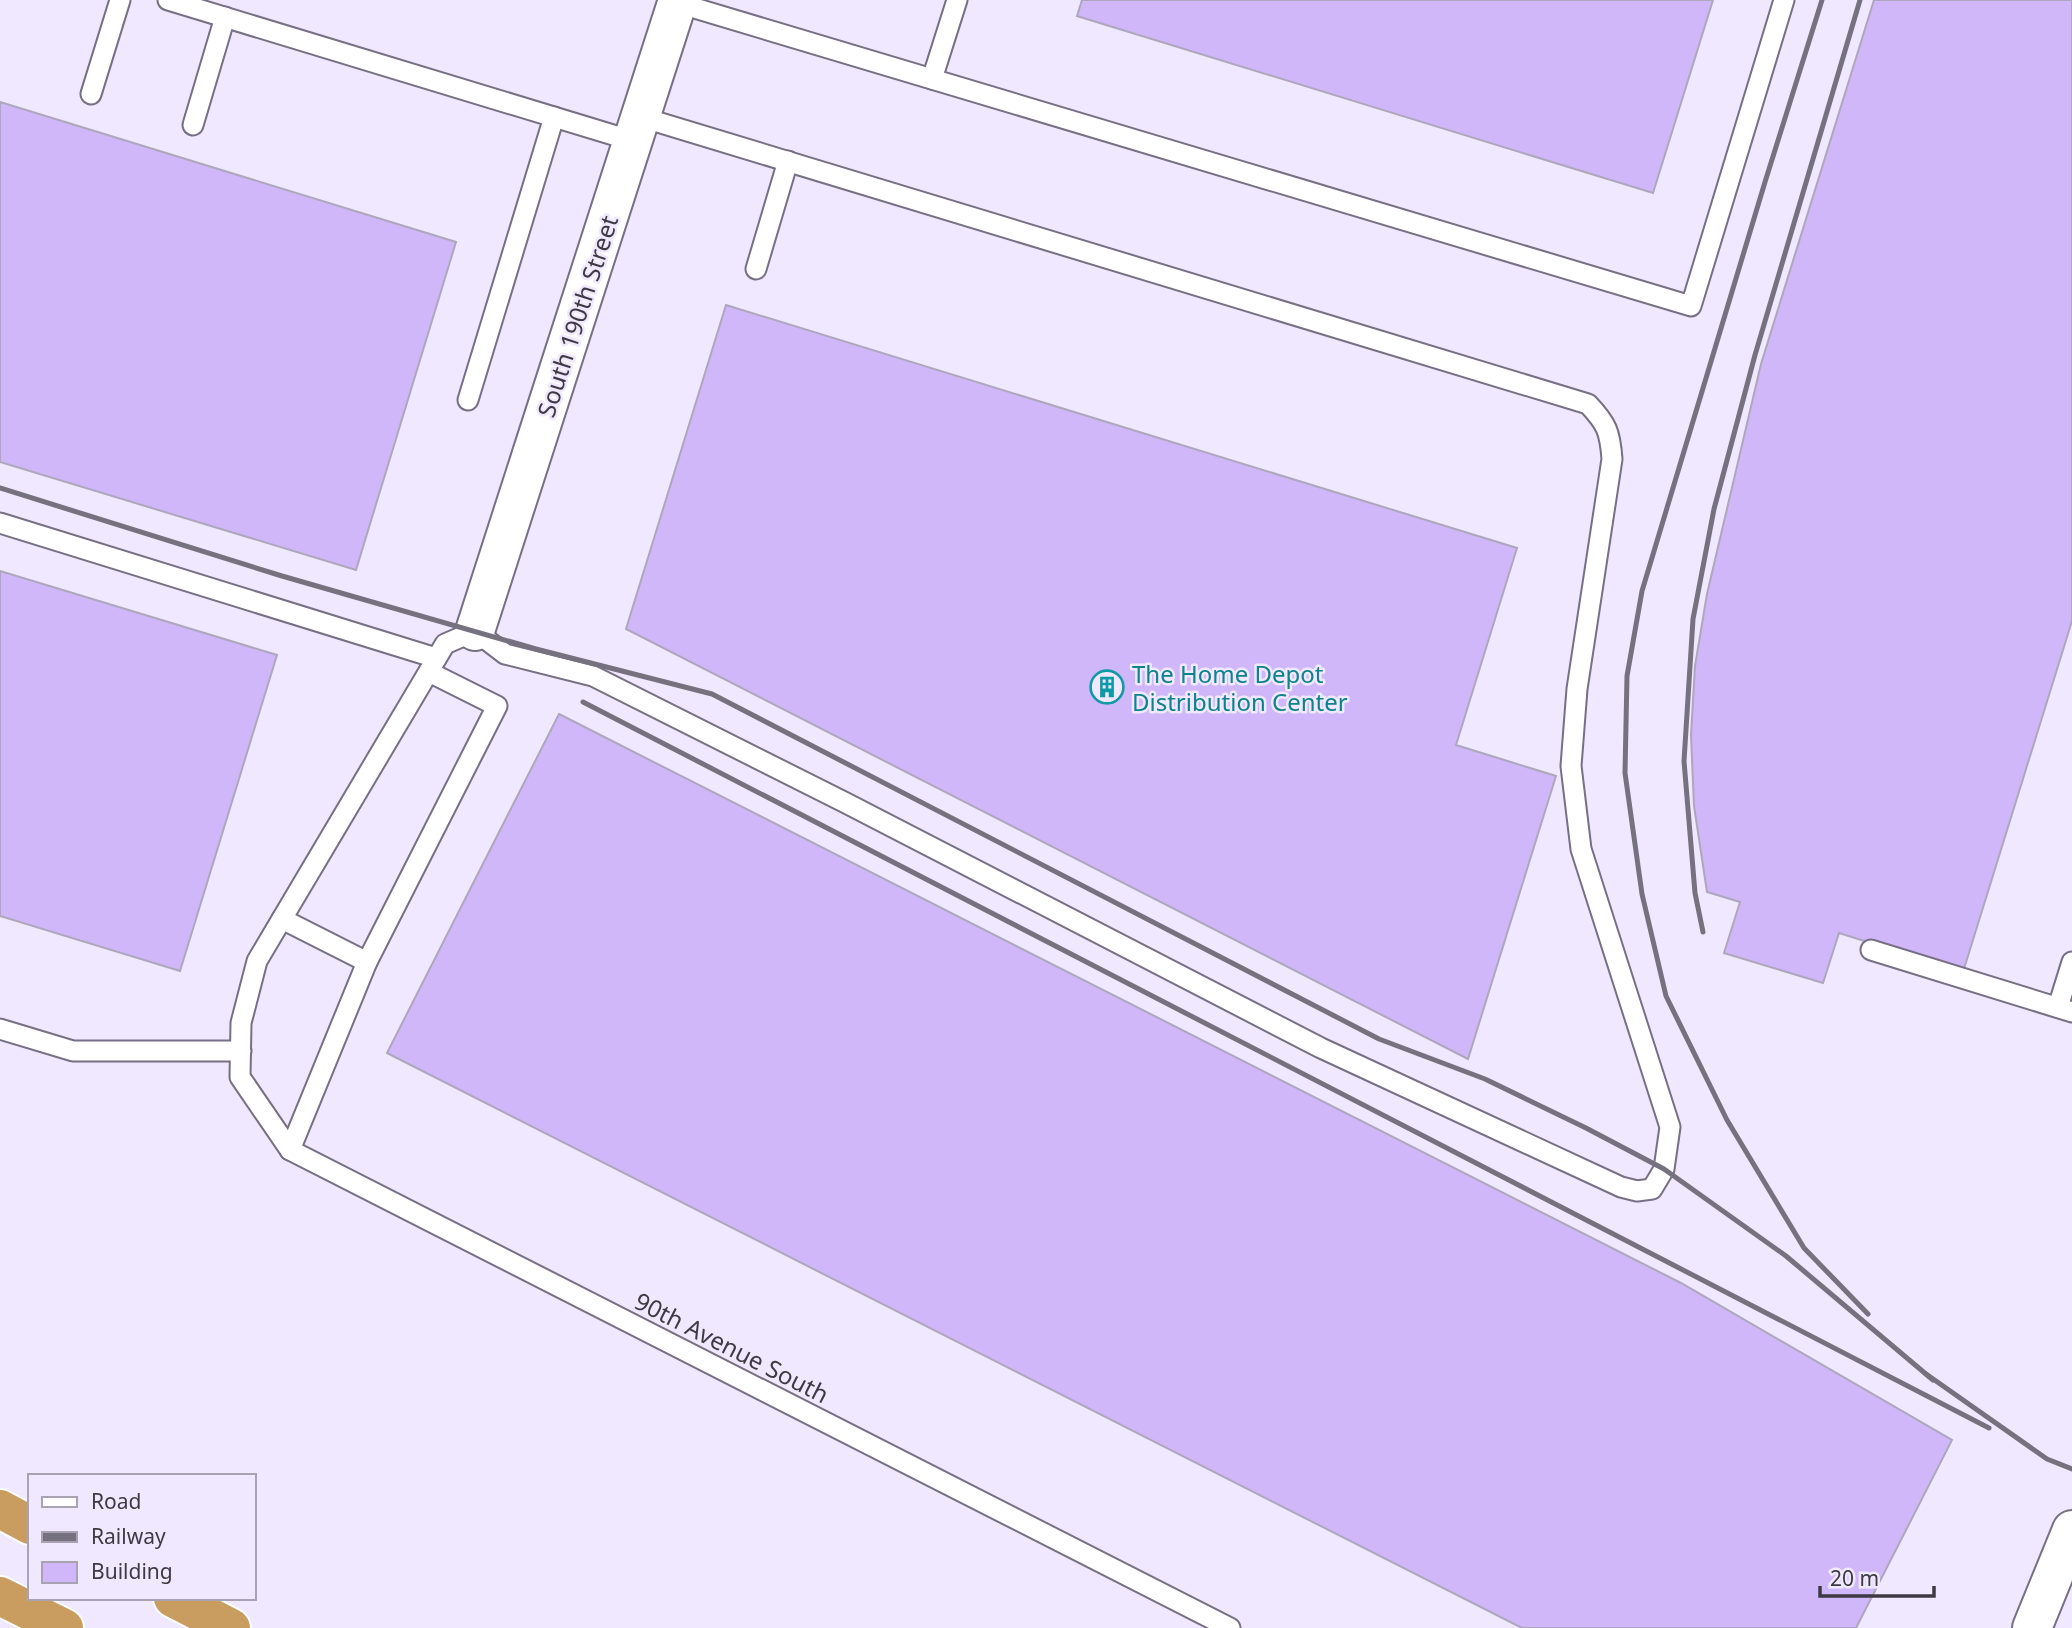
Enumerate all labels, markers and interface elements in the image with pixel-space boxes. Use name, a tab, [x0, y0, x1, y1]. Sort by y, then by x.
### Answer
street label: South 190th Street	[529, 211, 625, 421]
place label: The Home Depot Distribution Center	[1132, 657, 1348, 718]
building icon: The Home Depot Distribution Center	[1088, 668, 1126, 706]
street label: 90th Avenue South	[629, 1284, 835, 1410]
legend	[28, 1474, 256, 1600]
text: Road	[91, 1487, 141, 1515]
text: Railway	[91, 1522, 166, 1550]
scale bar	[1820, 1554, 1934, 1598]
text: Building	[91, 1557, 173, 1585]
text: 20 m	[1830, 1564, 1879, 1592]

